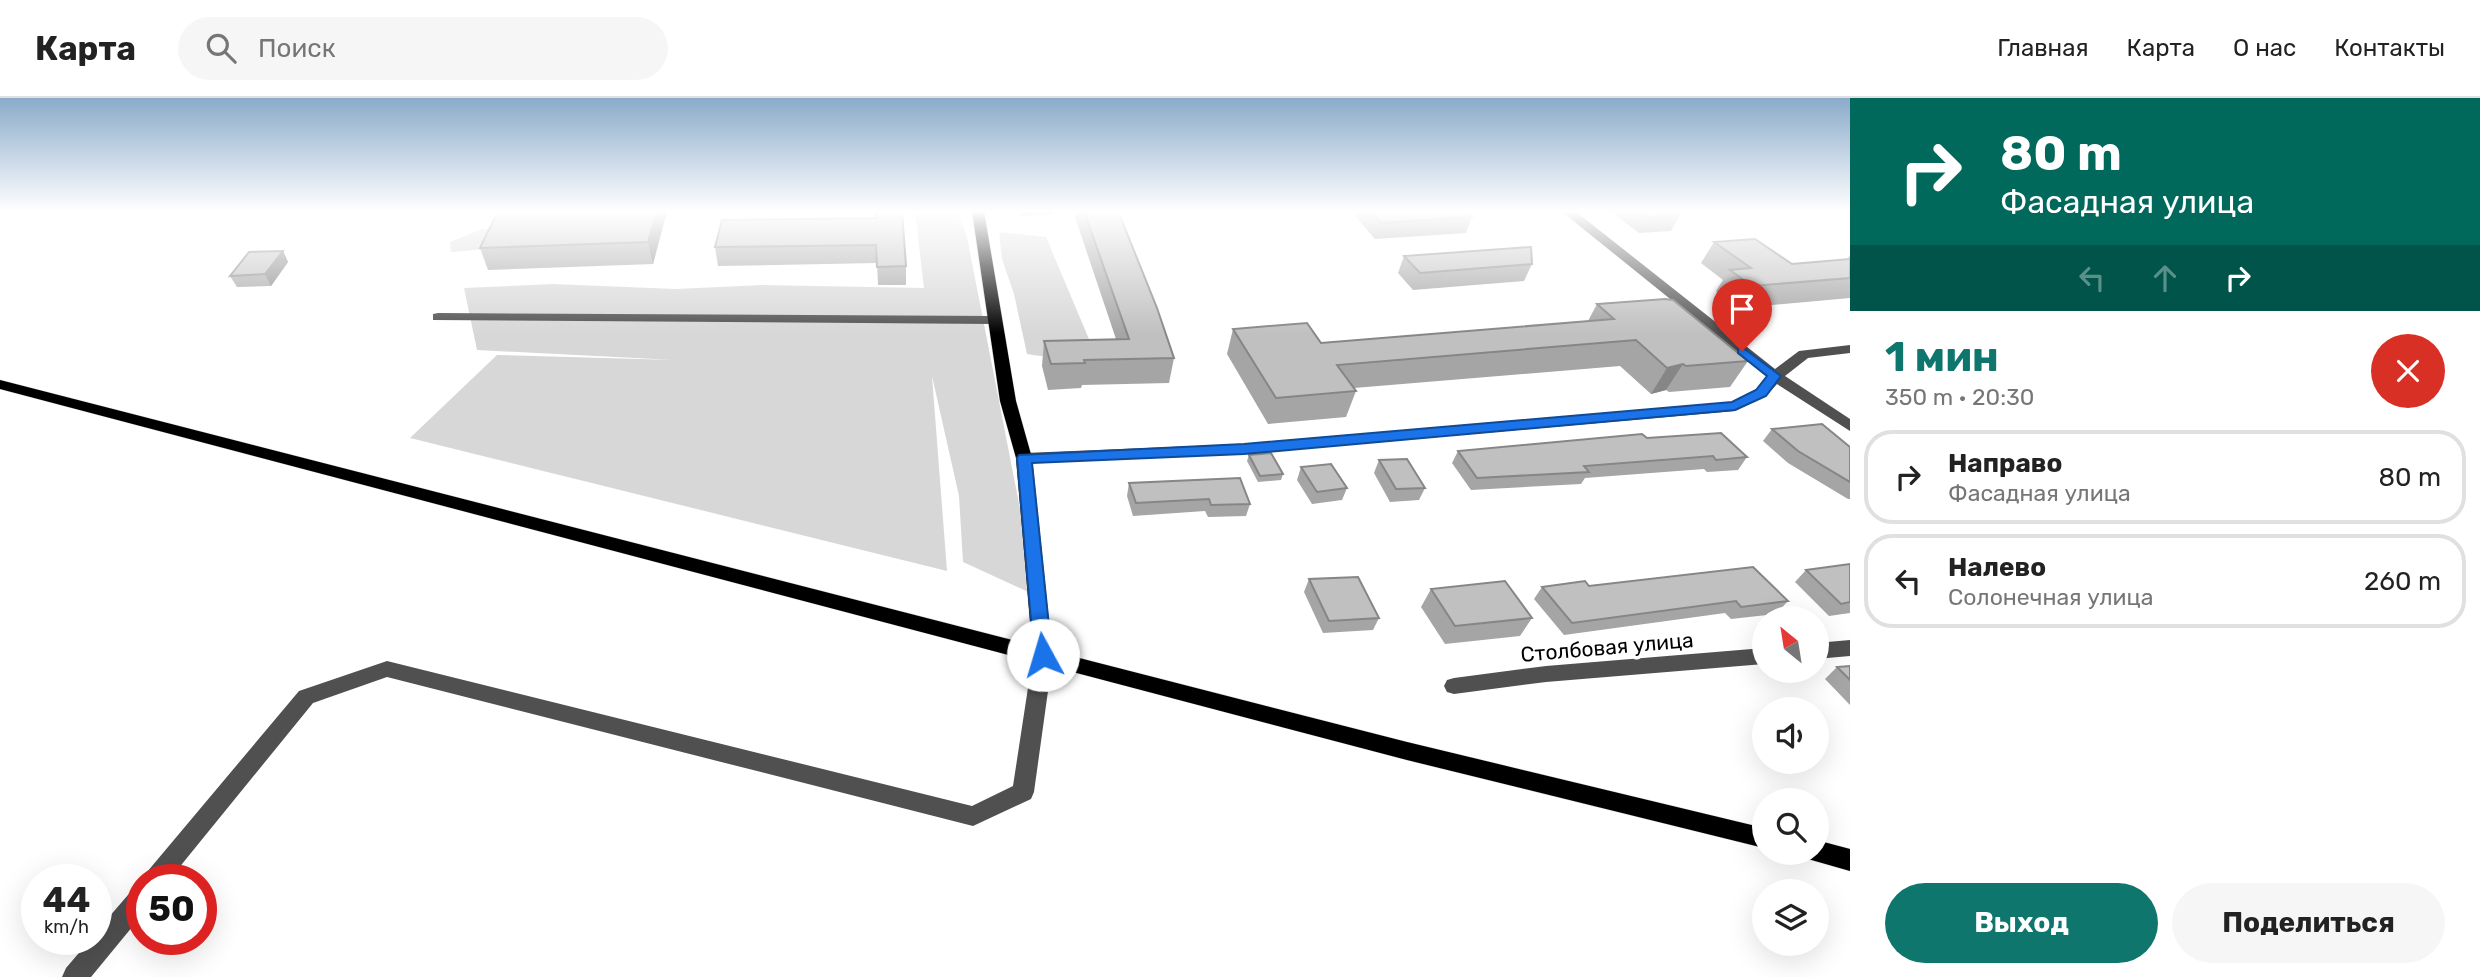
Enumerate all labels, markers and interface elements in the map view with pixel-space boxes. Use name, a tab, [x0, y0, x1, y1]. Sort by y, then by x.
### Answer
search box	[178, 17, 668, 80]
text: Карта	[35, 29, 136, 68]
icon: search	[202, 29, 240, 67]
text: Поиск	[258, 33, 336, 64]
text: Главная	[1997, 34, 2089, 62]
text: Карта	[2127, 34, 2195, 62]
text: О нас	[2233, 34, 2296, 62]
text: Контакты	[2334, 34, 2445, 62]
text: 80 m	[2000, 124, 2122, 182]
icon: right	[1885, 126, 1976, 217]
text: Фасадная улица	[2000, 183, 2254, 221]
icon: left	[2073, 259, 2111, 297]
icon: ahead	[2146, 259, 2184, 297]
icon: right	[2219, 259, 2257, 297]
pin	[1712, 279, 1772, 351]
icon: arrive	[1723, 290, 1761, 328]
text: 1 мин	[1885, 332, 1999, 382]
button: close	[2371, 334, 2445, 408]
text: 350 m · 20:30	[1885, 383, 2034, 411]
text: Направо	[1948, 448, 2062, 479]
icon: right	[1889, 458, 1927, 496]
text: 80 m	[2378, 462, 2441, 493]
text: Фасадная улица	[1948, 479, 2131, 507]
text: Налево	[1948, 552, 2046, 583]
icon: left	[1889, 562, 1927, 600]
text: 260 m	[2364, 566, 2441, 597]
text: Солонечная улица	[1948, 583, 2153, 611]
north arrow	[1752, 606, 1829, 682]
map controls	[1752, 606, 1829, 956]
position arrow	[1006, 618, 1080, 692]
street label: Столбовая улица	[1520, 627, 1694, 667]
button: sound	[1752, 697, 1829, 774]
button: search	[1752, 788, 1829, 865]
speed limit sign: 50	[126, 864, 217, 955]
text: 44	[43, 879, 90, 921]
button: layers	[1752, 879, 1829, 956]
button: Выход	[1885, 883, 2158, 963]
button: Поделиться	[2172, 883, 2445, 963]
text: km/h	[44, 916, 89, 938]

